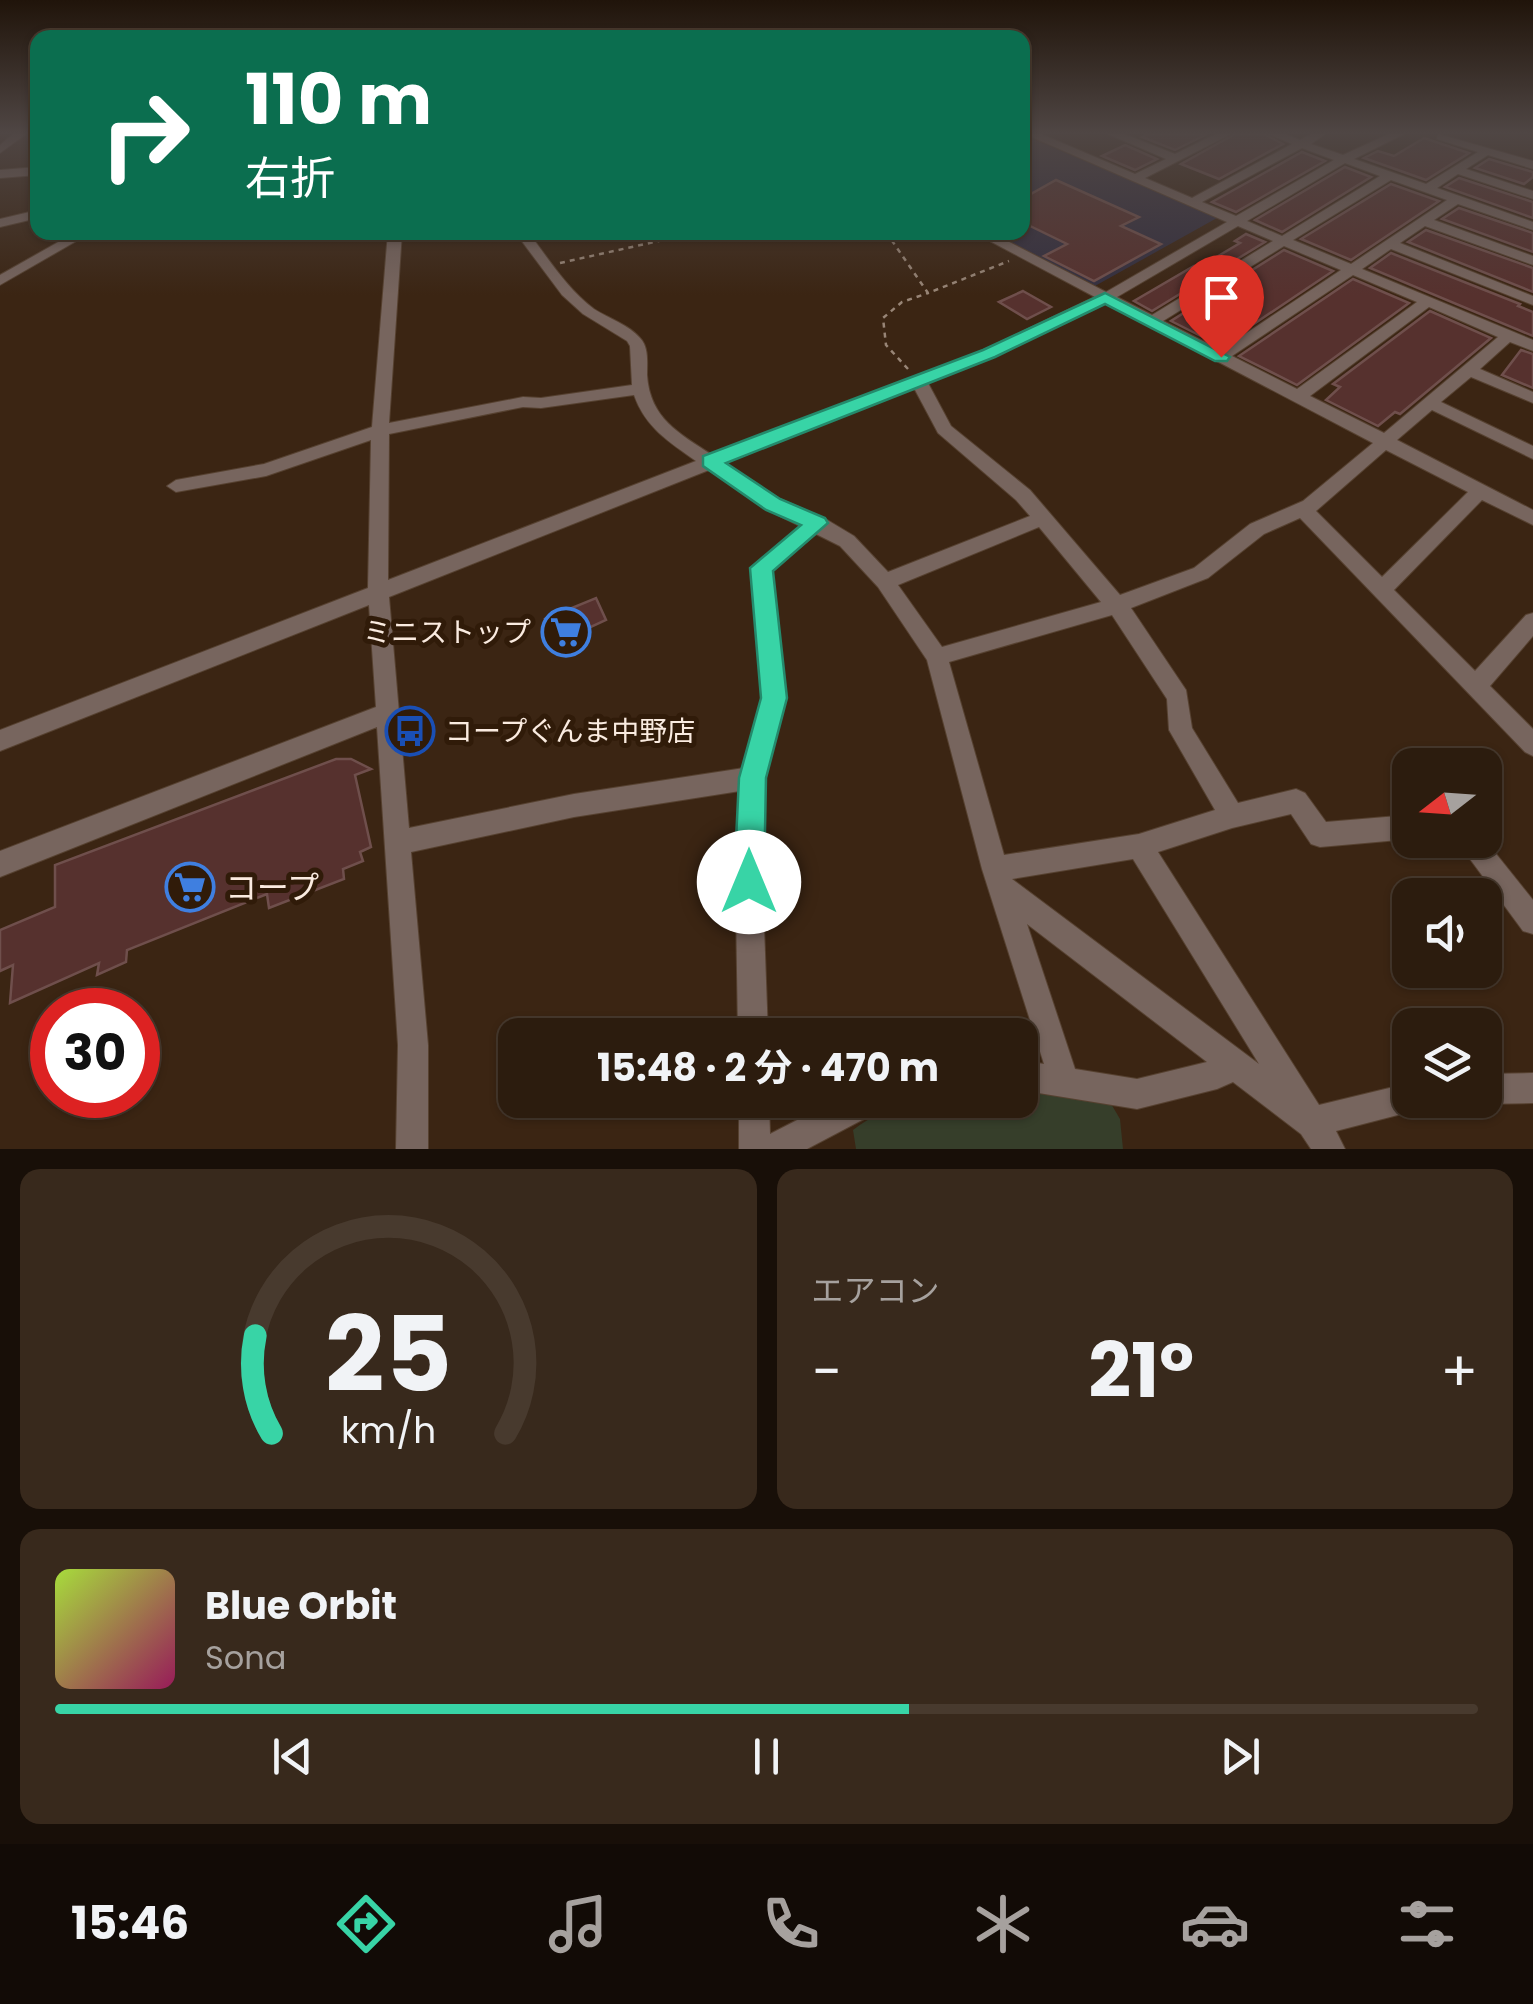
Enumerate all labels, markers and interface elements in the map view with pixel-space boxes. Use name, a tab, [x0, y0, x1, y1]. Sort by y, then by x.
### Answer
text: 110 m	[245, 50, 432, 149]
icon: right	[80, 70, 210, 200]
text: 右折	[245, 147, 335, 210]
pin	[1179, 255, 1264, 358]
icon: arrive	[1194, 270, 1249, 325]
supermarket icon: ミニストップ	[540, 606, 592, 658]
place label: ミニストップ	[363, 613, 531, 652]
bus stop icon: コープぐんま中野店	[384, 705, 436, 757]
place label: コープぐんま中野店	[445, 712, 695, 751]
north arrow	[1392, 748, 1502, 858]
map controls	[1392, 748, 1502, 1118]
position arrow	[697, 830, 801, 934]
supermarket icon: コープ	[164, 861, 216, 913]
place label: コープ	[225, 865, 319, 910]
button: sound	[1392, 878, 1502, 988]
speed limit sign: 30	[30, 988, 160, 1118]
button: layers	[1392, 1008, 1502, 1118]
text: 15:48 · 2 分 · 470 m	[597, 1041, 939, 1094]
text: エアコン	[812, 1268, 940, 1313]
text: 25	[325, 1282, 452, 1427]
text: 21°	[1088, 1318, 1194, 1423]
text: −	[812, 1333, 842, 1410]
text: +	[1440, 1333, 1478, 1410]
text: km/h	[341, 1405, 436, 1456]
text: Blue Orbit	[205, 1579, 397, 1632]
text: Sona	[205, 1635, 286, 1680]
icon: previous	[265, 1729, 320, 1784]
icon: pause	[739, 1729, 794, 1784]
icon: next	[1213, 1729, 1268, 1784]
icon: directions	[331, 1889, 401, 1959]
icon: music	[543, 1889, 613, 1959]
icon: phone	[756, 1889, 826, 1959]
icon: climate	[968, 1889, 1038, 1959]
icon: car	[1180, 1889, 1250, 1959]
icon: filters	[1392, 1889, 1462, 1959]
text: 15:46	[71, 1892, 189, 1955]

